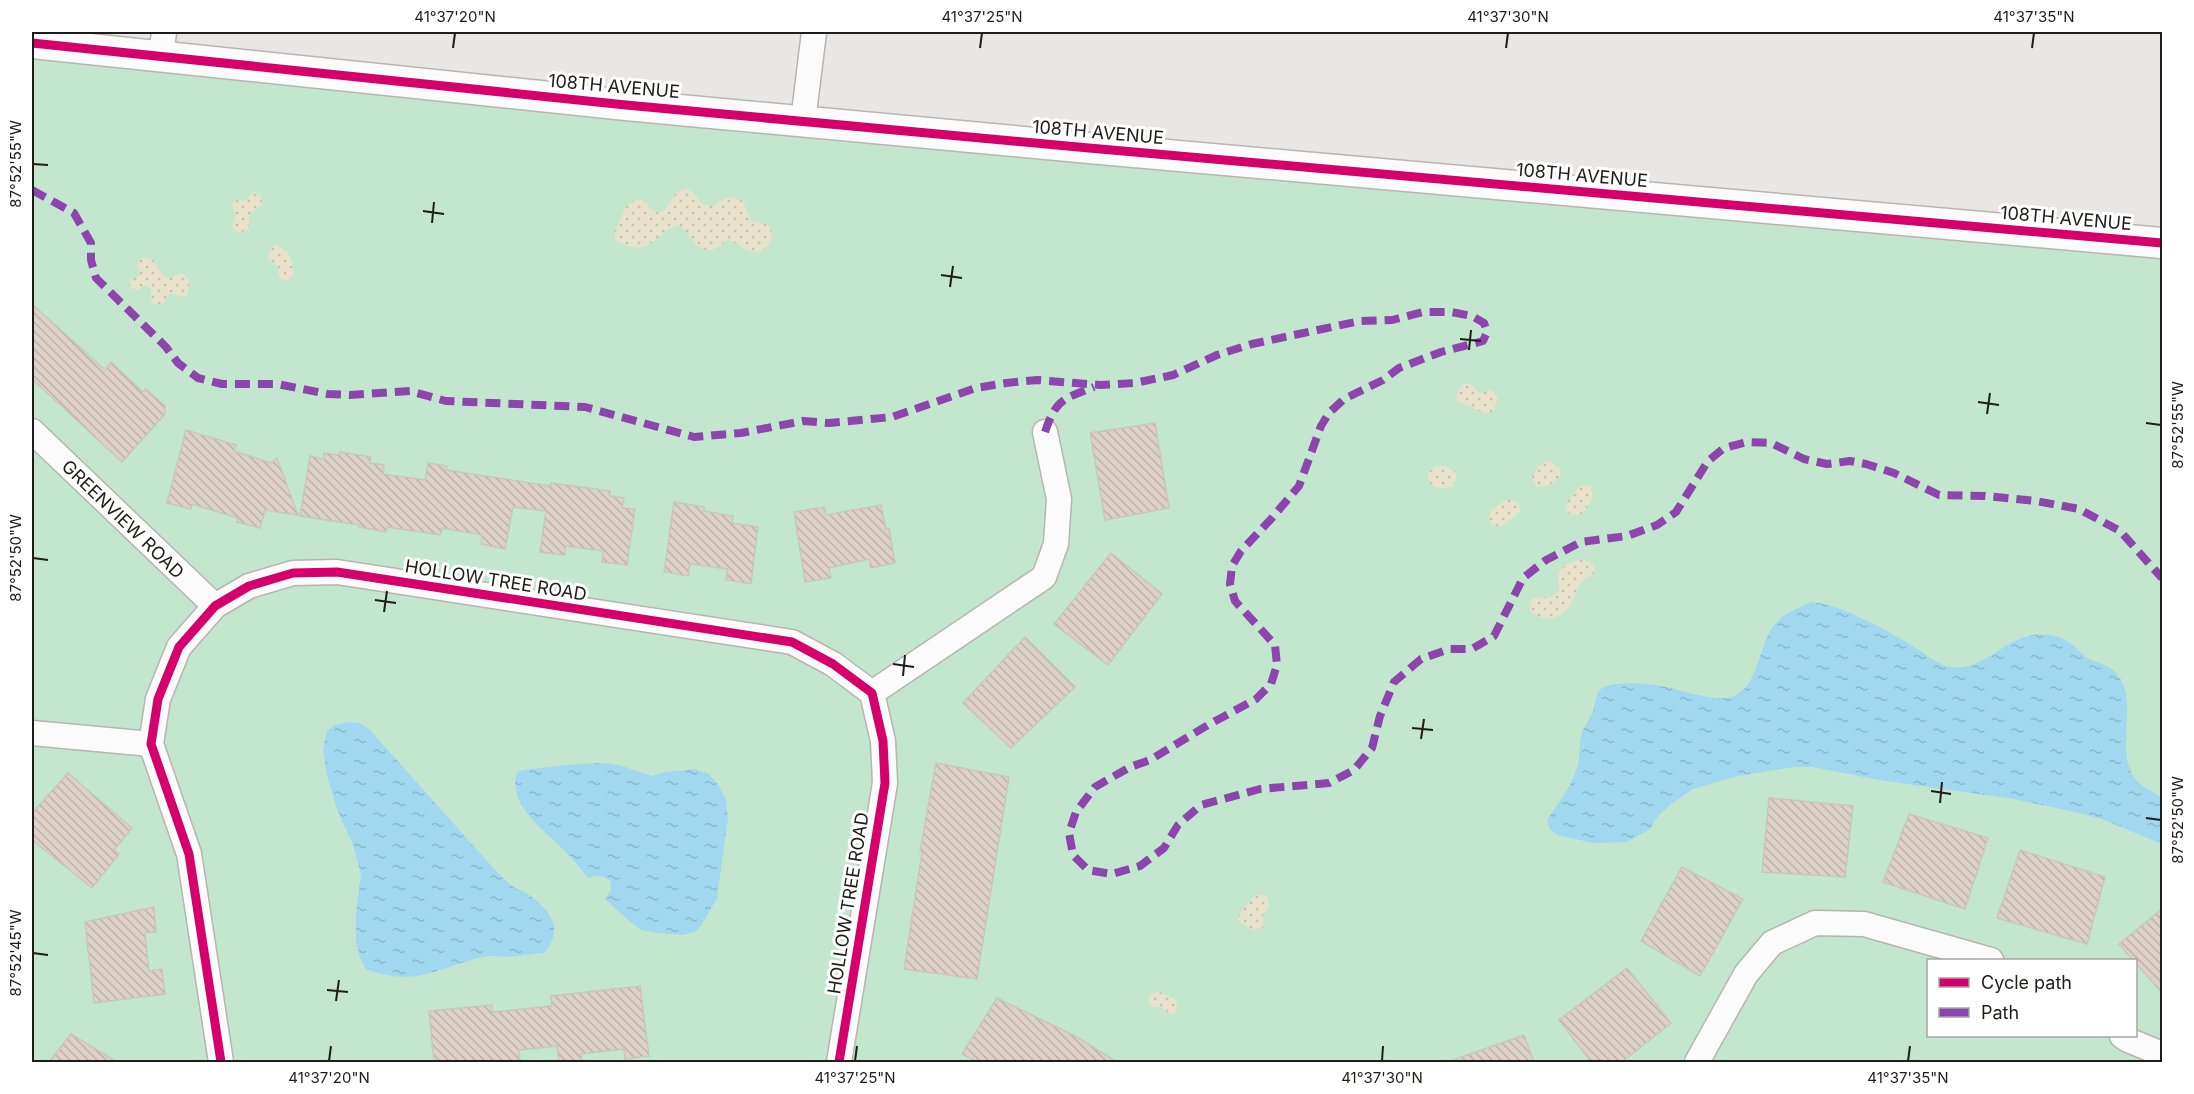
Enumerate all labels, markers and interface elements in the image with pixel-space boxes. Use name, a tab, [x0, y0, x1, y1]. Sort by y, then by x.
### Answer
text: 41°37'20"N	[414, 7, 496, 26]
text: 41°37'25"N	[941, 7, 1023, 26]
text: 41°37'30"N	[1467, 7, 1549, 26]
text: 41°37'35"N	[1993, 7, 2075, 26]
street label: 108TH AVENUE	[547, 70, 681, 102]
street label: 108TH AVENUE	[1031, 116, 1165, 148]
text: 87°52'55"W	[6, 120, 25, 208]
street label: 108TH AVENUE	[1515, 159, 1649, 191]
street label: 108TH AVENUE	[1999, 202, 2133, 234]
text: 87°52'55"W	[2168, 381, 2187, 469]
street label: GREENVIEW ROAD	[58, 455, 188, 583]
text: 87°52'50"W	[6, 514, 25, 602]
street label: HOLLOW TREE ROAD	[404, 555, 588, 605]
text: 87°52'50"W	[2168, 776, 2187, 864]
street label: HOLLOW TREE ROAD	[823, 811, 873, 995]
text: 87°52'45"W	[6, 909, 25, 997]
legend	[1927, 959, 2137, 1037]
text: Cycle path	[1981, 972, 2072, 993]
text: Path	[1981, 1002, 2019, 1023]
text: 41°37'20"N	[288, 1068, 370, 1087]
text: 41°37'25"N	[814, 1068, 896, 1087]
text: 41°37'30"N	[1341, 1068, 1423, 1087]
text: 41°37'35"N	[1867, 1068, 1949, 1087]

